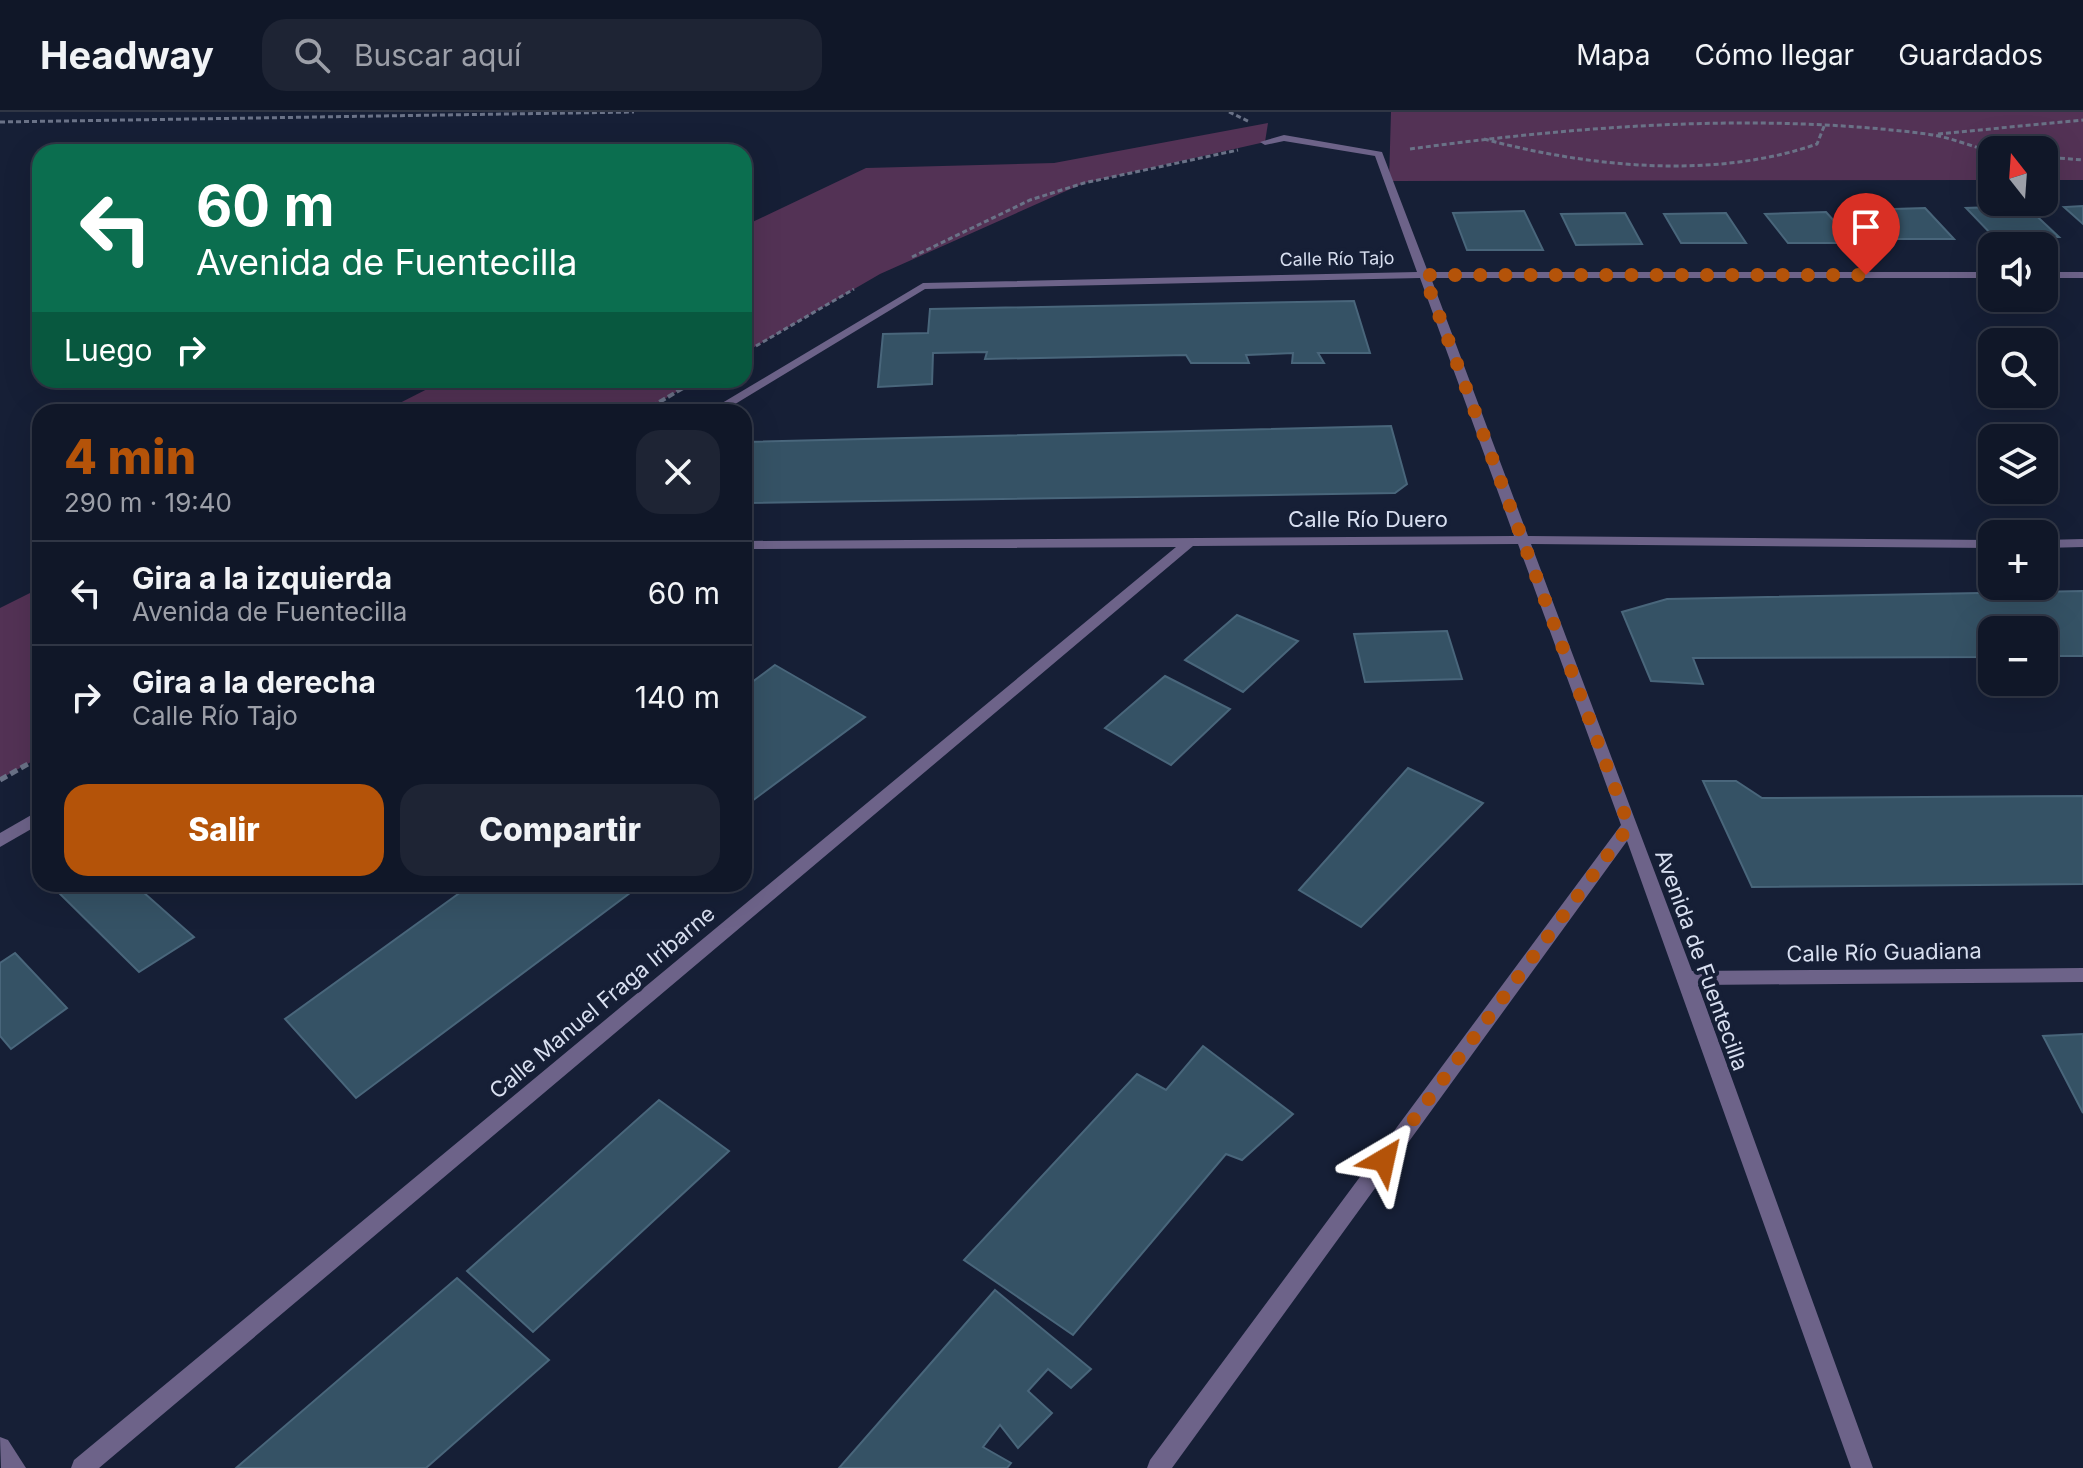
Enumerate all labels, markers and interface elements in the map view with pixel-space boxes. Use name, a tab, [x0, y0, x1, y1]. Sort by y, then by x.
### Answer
search box	[262, 19, 822, 91]
text: Headway	[40, 32, 214, 78]
icon: search	[290, 33, 334, 77]
text: Buscar aquí	[354, 37, 521, 73]
text: Mapa	[1576, 38, 1650, 72]
text: Cómo llegar	[1694, 38, 1854, 72]
text: Guardados	[1898, 38, 2043, 72]
north arrow	[1978, 136, 2058, 216]
map controls	[1978, 136, 2058, 696]
text: 60 m	[196, 172, 335, 240]
icon: left	[64, 176, 168, 280]
pin	[1832, 193, 1900, 275]
icon: arrive	[1844, 205, 1888, 249]
button: sound	[1978, 232, 2058, 312]
text: Avenida de Fuentecilla	[196, 240, 577, 284]
street label: Calle Río Tajo	[1279, 247, 1395, 270]
icon: right	[169, 328, 213, 372]
button: search	[1978, 328, 2058, 408]
text: Luego	[64, 332, 153, 368]
button: layers	[1978, 424, 2058, 504]
text: 4 min	[64, 427, 196, 486]
button: close	[636, 430, 720, 514]
text: 290 m · 19:40	[64, 487, 232, 518]
street label: Calle Río Duero	[1288, 506, 1448, 532]
button: +	[1978, 520, 2058, 600]
text: Gira a la izquierda	[132, 560, 392, 596]
icon: left	[64, 571, 108, 615]
text: 60 m	[648, 575, 720, 611]
text: Avenida de Fuentecilla	[132, 596, 407, 627]
button: −	[1978, 616, 2058, 696]
text: Gira a la derecha	[132, 664, 376, 700]
icon: right	[64, 675, 108, 719]
text: 140 m	[635, 679, 720, 715]
text: Calle Río Tajo	[132, 700, 298, 731]
button: Salir	[64, 784, 384, 876]
button: Compartir	[400, 784, 720, 876]
street label: Avenida de Fuentecilla	[1650, 846, 1754, 1074]
street label: Calle Manuel Fraga Iribarne	[484, 900, 720, 1104]
street label: Calle Río Guadiana	[1786, 937, 1982, 967]
position arrow	[1342, 1118, 1426, 1202]

